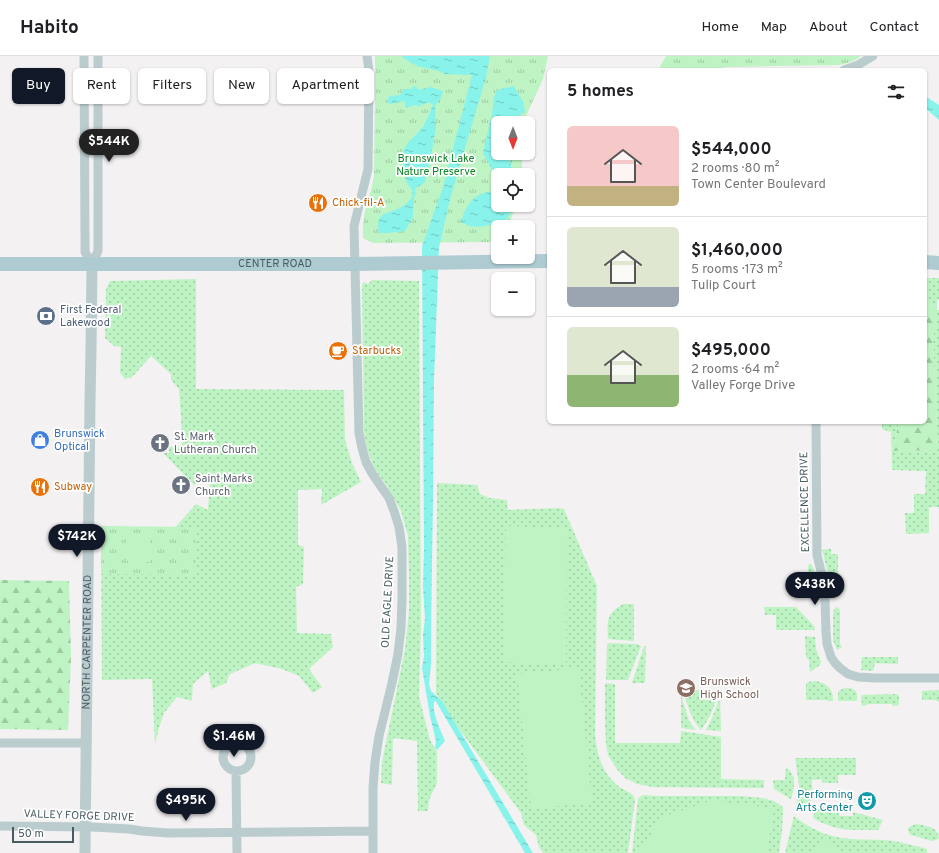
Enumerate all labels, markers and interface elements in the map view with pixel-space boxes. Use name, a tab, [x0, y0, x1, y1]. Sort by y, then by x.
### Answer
text: Habito	[20, 16, 79, 40]
text: Home	[702, 19, 739, 36]
text: Map	[761, 19, 787, 36]
text: About	[809, 19, 848, 36]
text: Contact	[870, 19, 919, 36]
chip: Buy	[12, 68, 65, 104]
chip: Rent	[73, 68, 130, 104]
chip: Filters	[138, 68, 206, 104]
chip: New	[214, 68, 269, 104]
chip: Apartment	[277, 68, 374, 104]
text: 5 homes	[567, 81, 634, 103]
icon: filters	[885, 81, 907, 103]
north arrow	[491, 116, 535, 160]
map controls	[491, 116, 535, 316]
pin: $544K	[81, 129, 137, 163]
text: $544K	[88, 134, 130, 150]
text: $544,000	[691, 139, 772, 161]
icon: home	[599, 142, 647, 190]
park label: Brunswick Lake Nature Preserve	[396, 152, 476, 179]
text: 2 rooms · 80 m²	[691, 161, 780, 177]
button: locate	[491, 168, 535, 212]
text: Town Center Boulevard	[691, 177, 826, 193]
restaurant icon: Chick-fil-A	[307, 192, 329, 214]
place label: Chick-fil-A	[332, 196, 385, 210]
button: +	[491, 220, 535, 264]
text: $1,460,000	[691, 240, 783, 262]
icon: home	[599, 243, 647, 291]
street label: CENTER ROAD	[238, 257, 312, 271]
text: 5 rooms · 173 m²	[691, 262, 783, 278]
button: −	[491, 272, 535, 316]
text: Tulip Court	[691, 278, 756, 294]
place label: First Federal Lakewood	[60, 303, 121, 330]
bank icon: First Federal Lakewood	[35, 305, 57, 327]
cafe icon: Starbucks	[327, 340, 349, 362]
text: $495,000	[691, 340, 771, 362]
icon: home	[599, 343, 647, 391]
place label: Starbucks	[352, 344, 401, 358]
text: 2 rooms · 64 m²	[691, 362, 779, 378]
text: Valley Forge Drive	[691, 378, 795, 394]
place label: Brunswick Optical	[54, 427, 105, 454]
shop icon: Brunswick Optical	[29, 429, 51, 451]
place label: St. Mark Lutheran Church	[174, 430, 257, 457]
church icon: St. Mark Lutheran Church	[149, 432, 171, 454]
street label: EXCELLENCE DRIVE	[797, 452, 813, 552]
place label: Saint Marks Church	[195, 472, 252, 499]
church icon: Saint Marks Church	[170, 474, 192, 496]
restaurant icon: Subway	[29, 476, 51, 498]
place label: Subway	[54, 480, 92, 494]
pin: $742K	[49, 524, 105, 558]
text: $742K	[57, 529, 97, 545]
street label: OLD EAGLE DRIVE	[379, 556, 397, 648]
pin: $438K	[787, 572, 843, 606]
street label: NORTH CARPENTER ROAD	[80, 575, 95, 709]
text: $438K	[794, 577, 836, 593]
place label: Brunswick High School	[700, 675, 759, 702]
school or university icon: Brunswick High School	[675, 677, 697, 699]
pin: $1.46M	[201, 724, 267, 758]
text: $1.46M	[212, 729, 256, 745]
pin: $495K	[158, 788, 214, 822]
place label: Performing Arts Center	[796, 788, 854, 815]
theatre icon: Performing Arts Center	[856, 790, 878, 812]
text: $495K	[165, 793, 207, 809]
street label: VALLEY FORGE DRIVE	[23, 807, 135, 825]
scale bar	[12, 825, 74, 844]
text: 50 m	[18, 827, 44, 841]

